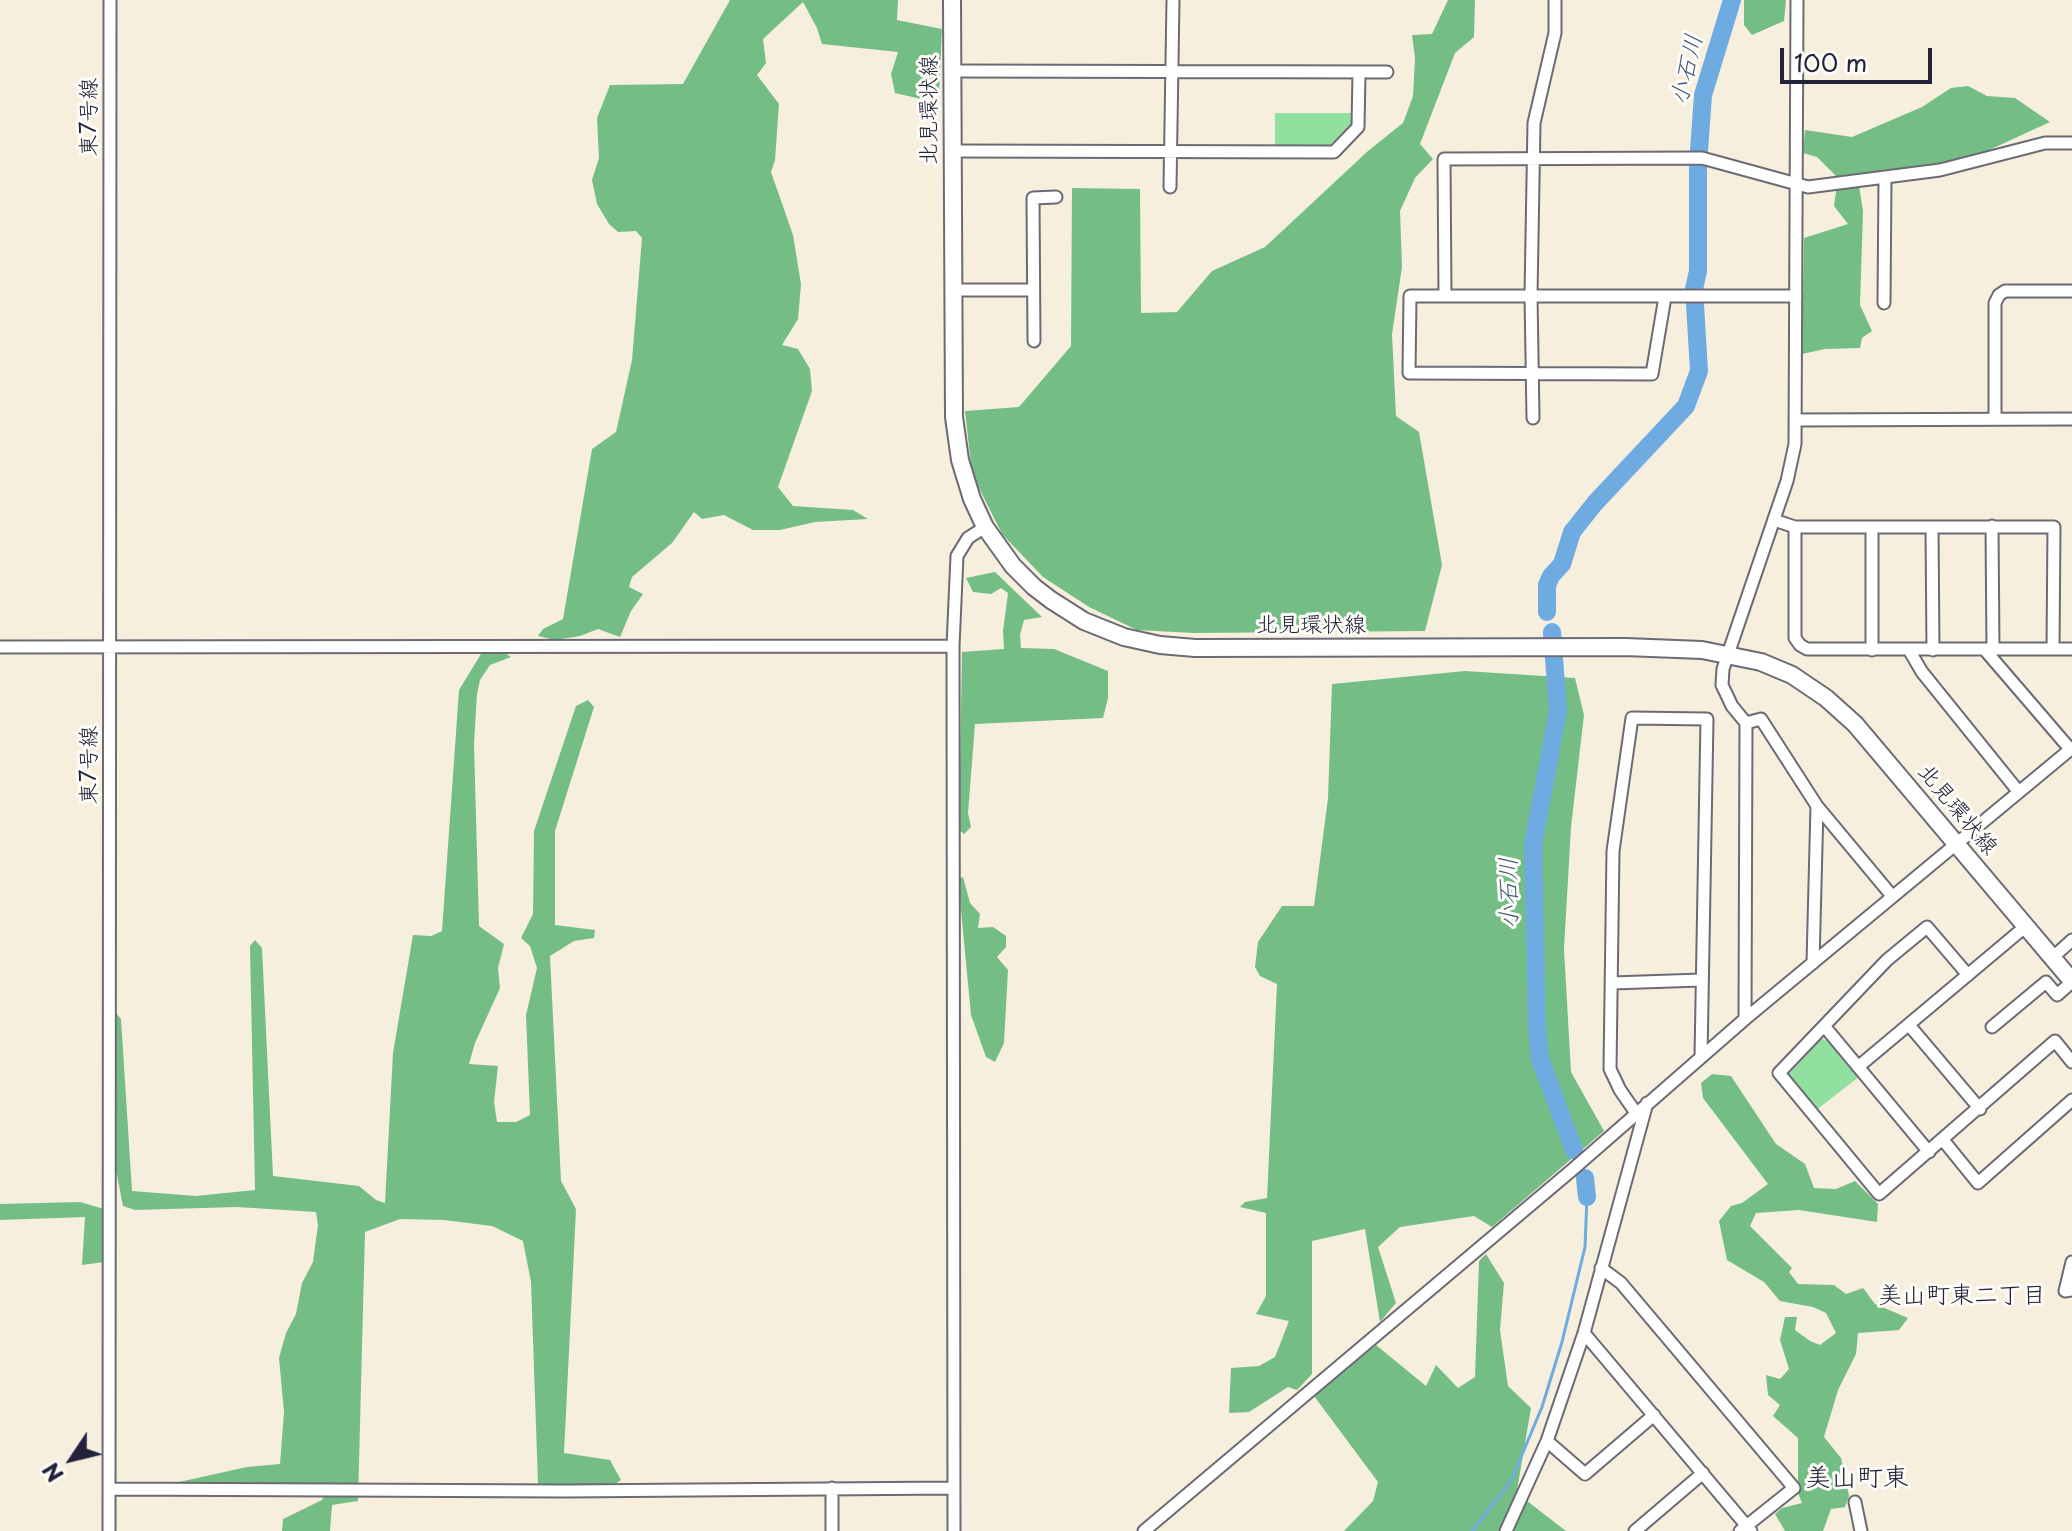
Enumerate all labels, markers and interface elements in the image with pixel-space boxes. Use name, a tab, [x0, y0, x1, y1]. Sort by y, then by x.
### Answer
water label: 小石川	[1666, 32, 1710, 108]
scale bar	[1784, 32, 1936, 82]
text: 100 m	[1794, 44, 1867, 80]
street label: 北見環状線	[917, 55, 943, 165]
street label: 東7号線	[77, 78, 103, 156]
street label: 北見環状線	[1256, 613, 1366, 639]
street label: 東7号線	[77, 726, 103, 804]
street label: 北見環状線	[1912, 759, 2002, 861]
water label: 小石川	[1495, 857, 1525, 929]
district label: 美山町東二丁目	[1878, 1282, 2046, 1310]
north arrow	[32, 1419, 112, 1499]
text: N	[33, 1456, 70, 1490]
district label: 美山町東	[1805, 1463, 1909, 1495]

